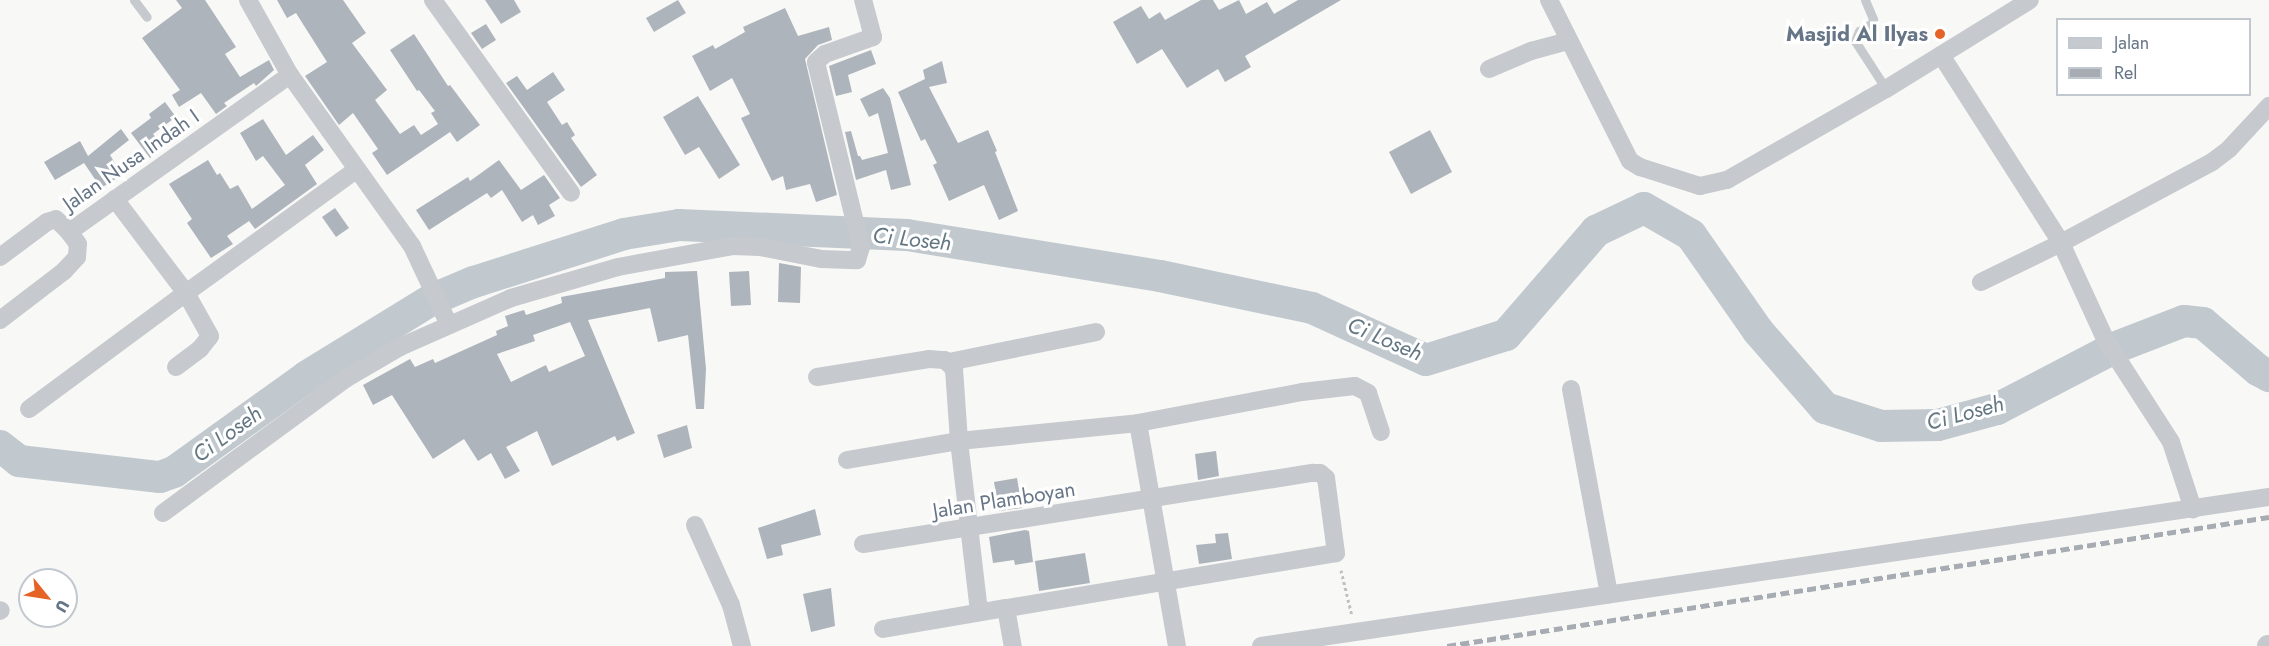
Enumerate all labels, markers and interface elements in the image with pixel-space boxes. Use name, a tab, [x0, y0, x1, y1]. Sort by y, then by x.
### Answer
legend	[2056, 18, 2251, 96]
place label: Masjid Al Ilyas	[1786, 21, 1928, 47]
marker: Masjid Al Ilyas	[1933, 27, 1947, 41]
text: Jalan	[2114, 30, 2149, 56]
text: Rel	[2114, 60, 2138, 86]
street label: Jalan Nusa Indah I	[58, 104, 204, 216]
water label: Ci Loseh	[871, 222, 953, 256]
water label: Ci Loseh	[1344, 311, 1426, 367]
water label: Ci Loseh	[1923, 390, 2007, 436]
water label: Ci Loseh	[187, 400, 267, 468]
street label: Jalan Plamboyan	[931, 476, 1077, 524]
north arrow	[18, 568, 78, 628]
text: U	[50, 596, 75, 617]

